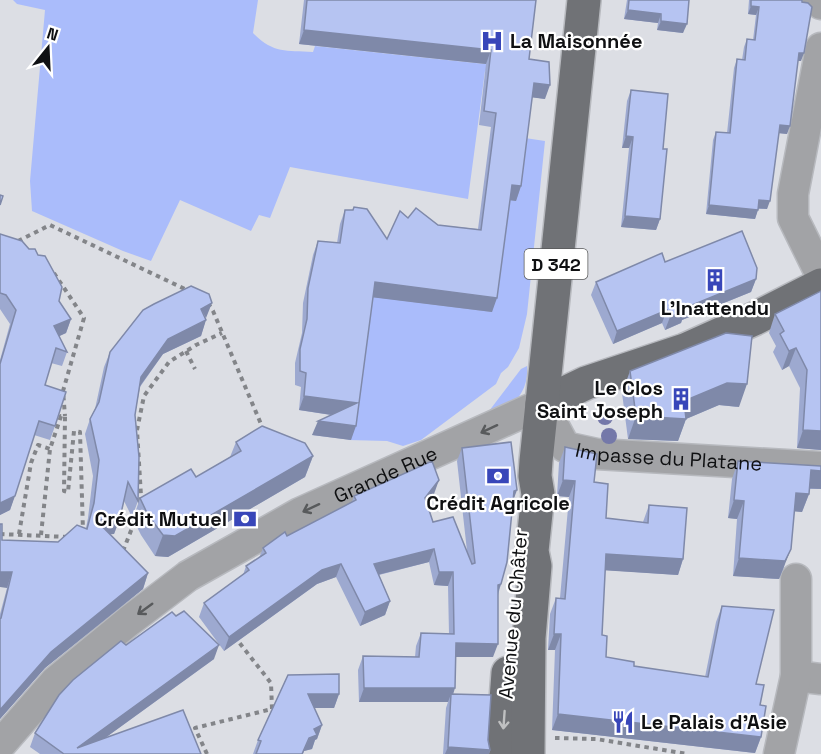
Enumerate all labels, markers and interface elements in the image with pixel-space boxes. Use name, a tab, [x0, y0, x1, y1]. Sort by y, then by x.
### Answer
north arrow	[18, 18, 78, 78]
text: N	[44, 23, 61, 46]
hospital icon: La Maisonnée	[479, 28, 505, 54]
place label: La Maisonnée	[510, 28, 642, 54]
road number: D 342	[524, 249, 588, 279]
building icon: L'Inattendu	[702, 267, 728, 293]
place label: L'Inattendu	[661, 295, 769, 321]
place label: Le Clos Saint Joseph	[537, 375, 663, 424]
building icon: Le Clos Saint Joseph	[668, 386, 694, 412]
one-way arrow	[481, 423, 499, 435]
street label: Impasse du Platane	[573, 437, 763, 477]
street label: Grande Rue	[330, 440, 441, 509]
bank icon: Crédit Agricole	[485, 463, 511, 489]
place label: Crédit Agricole	[426, 490, 570, 516]
one-way arrow	[302, 502, 320, 514]
place label: Crédit Mutuel	[94, 506, 227, 532]
bank icon: Crédit Mutuel	[232, 506, 258, 532]
street label: Avenue du Châter	[493, 528, 533, 700]
one-way arrow	[137, 603, 153, 616]
restaurant icon: Le Palais d'Asie	[610, 709, 636, 735]
place label: Le Palais d'Asie	[641, 709, 787, 735]
one-way arrow	[499, 710, 510, 730]

